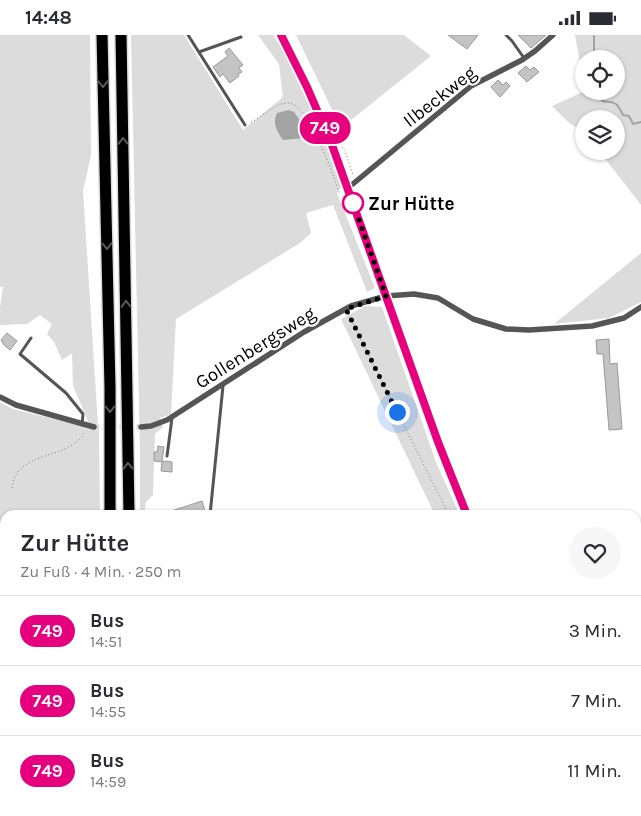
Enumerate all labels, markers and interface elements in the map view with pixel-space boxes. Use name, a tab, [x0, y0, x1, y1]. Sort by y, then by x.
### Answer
text: 14:48	[25, 7, 72, 29]
map controls	[575, 50, 625, 160]
button: locate	[575, 50, 625, 100]
street label: Ilbeckweg	[399, 61, 481, 132]
one-way arrow	[98, 80, 109, 88]
button: layers	[575, 110, 625, 160]
line badge: 749	[296, 112, 354, 144]
text: 749	[310, 117, 340, 139]
one-way arrow	[118, 137, 128, 145]
marker: Zur Hütte	[342, 192, 364, 214]
place label: Zur Hütte	[368, 193, 455, 215]
one-way arrow	[102, 242, 112, 250]
one-way arrow	[120, 300, 131, 308]
street label: Gollenbergsweg	[192, 302, 320, 393]
your location	[385, 400, 410, 425]
one-way arrow	[105, 405, 115, 413]
one-way arrow	[123, 462, 133, 470]
button: heart	[569, 527, 621, 579]
text: Zur Hütte	[20, 529, 129, 557]
text: Zu Fuß · 4 Min. · 250 m	[20, 562, 182, 581]
text: Bus	[90, 610, 124, 632]
text: 749	[32, 620, 63, 642]
text: 3 Min.	[569, 620, 621, 642]
text: 14:51	[90, 632, 122, 651]
text: Bus	[90, 680, 124, 702]
text: 749	[32, 690, 63, 712]
text: 7 Min.	[571, 690, 621, 712]
text: 14:55	[90, 702, 126, 721]
text: Bus	[90, 750, 124, 772]
text: 749	[32, 760, 63, 782]
text: 11 Min.	[567, 760, 621, 782]
text: 14:59	[90, 772, 126, 791]

